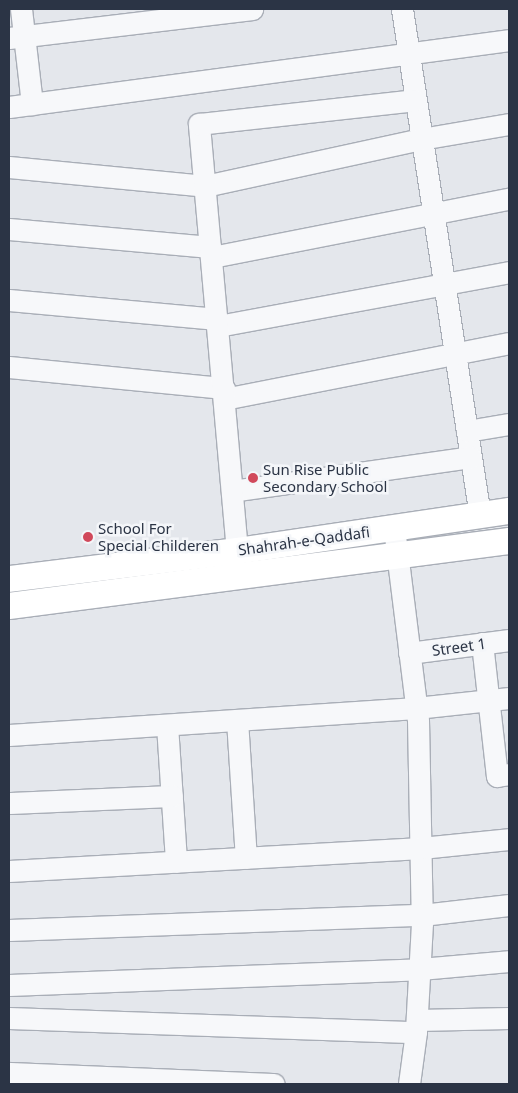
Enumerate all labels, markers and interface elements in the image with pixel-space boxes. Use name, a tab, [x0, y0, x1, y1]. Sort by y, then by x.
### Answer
place label: Sun Rise Public Secondary School	[263, 460, 387, 495]
marker: Sun Rise Public Secondary School	[247, 472, 259, 484]
place label: School For Special Childeren	[98, 519, 219, 554]
street label: Shahrah-e-Qaddafi	[237, 523, 371, 559]
marker: School For Special Childeren	[82, 531, 94, 543]
street label: Street 1	[431, 634, 487, 660]

